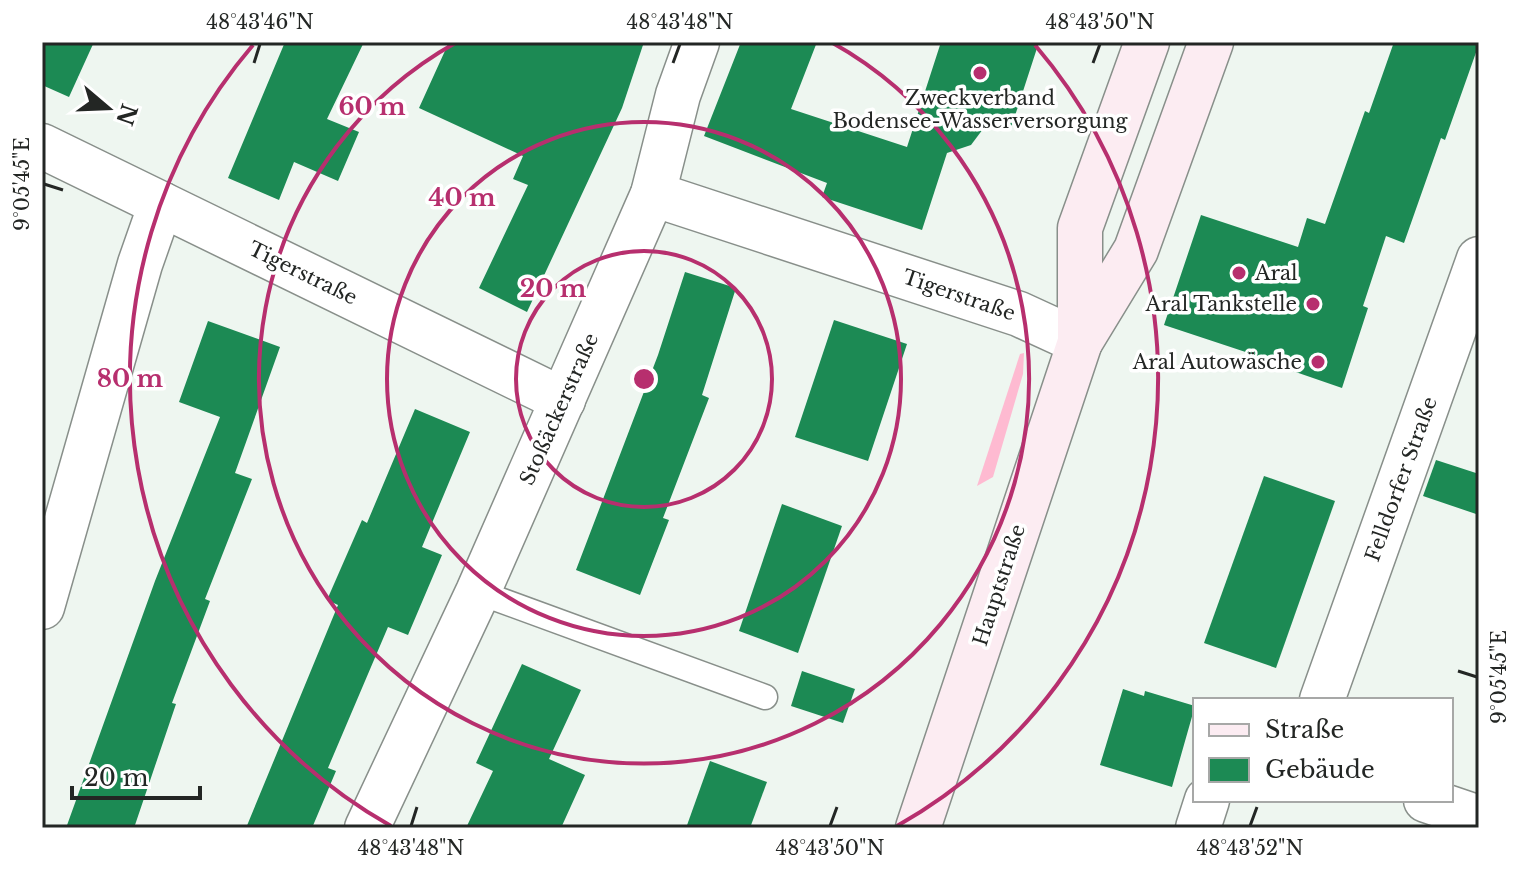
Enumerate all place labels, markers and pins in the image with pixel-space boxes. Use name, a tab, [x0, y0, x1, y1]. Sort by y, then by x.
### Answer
marker: Zweckverband Bodensee-Wasserversorgung	[971, 64, 989, 82]
place label: Zweckverband Bodensee-Wasserversorgung	[832, 86, 1129, 133]
place label: Aral	[1254, 261, 1298, 285]
marker: Aral	[1230, 264, 1248, 282]
place label: Aral Tankstelle	[1145, 292, 1297, 316]
marker: Aral Tankstelle	[1304, 295, 1322, 313]
place label: Aral Autowäsche	[1132, 350, 1302, 374]
marker: Aral Autowäsche	[1309, 353, 1327, 371]
centre of rings	[630, 365, 658, 393]

